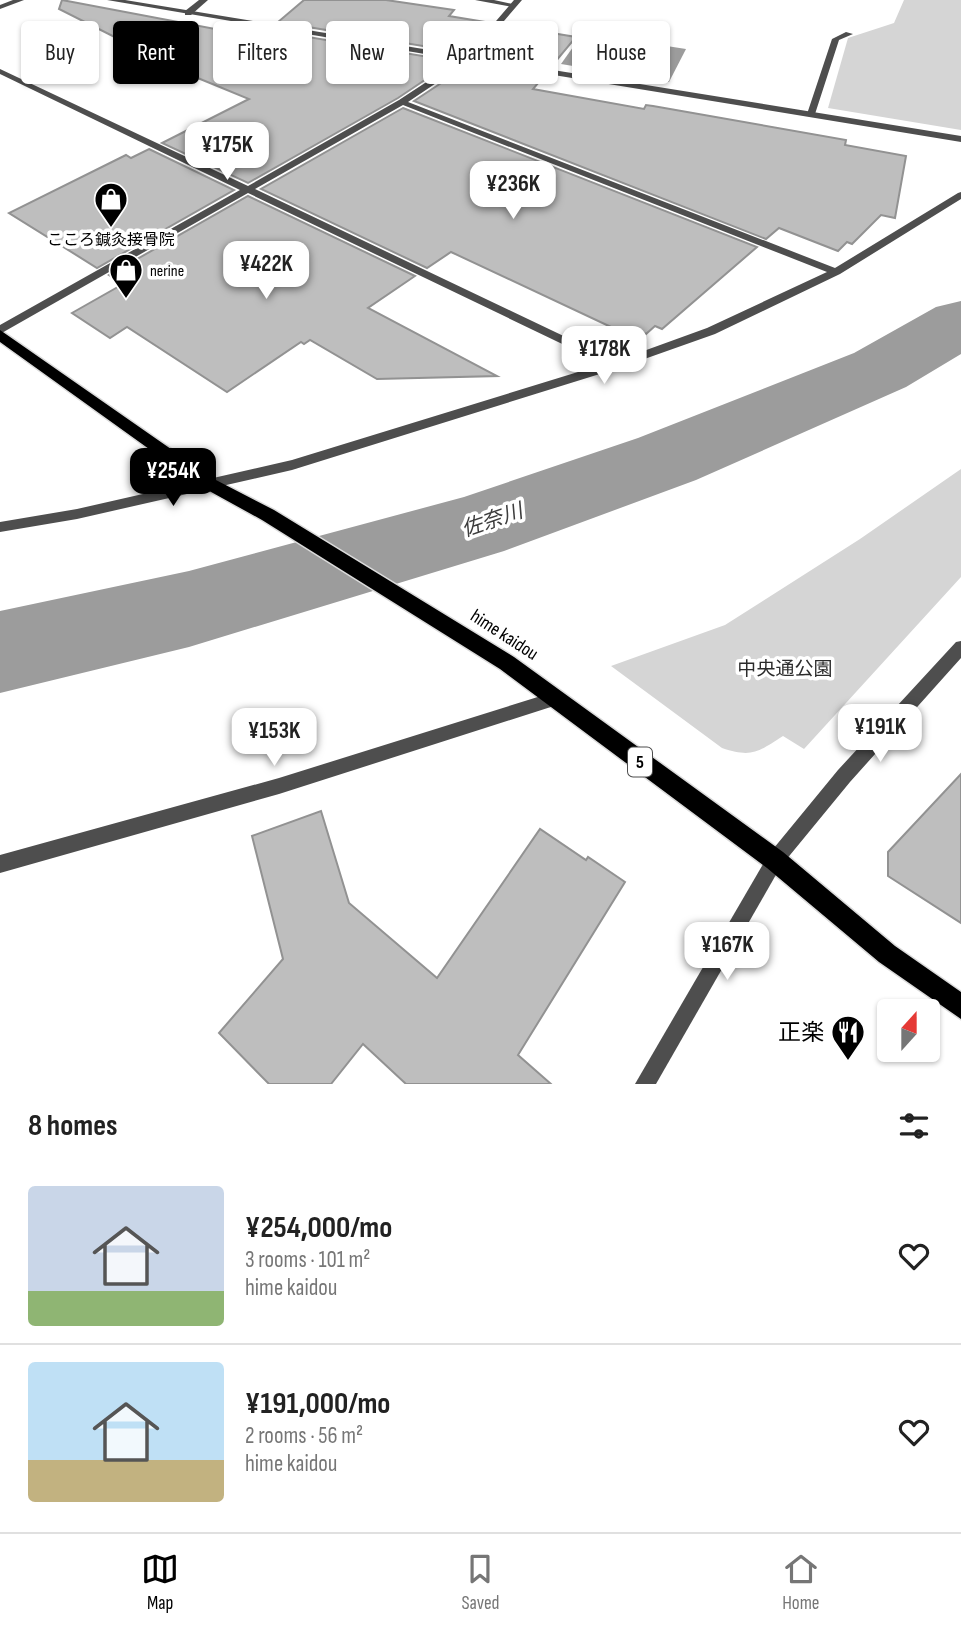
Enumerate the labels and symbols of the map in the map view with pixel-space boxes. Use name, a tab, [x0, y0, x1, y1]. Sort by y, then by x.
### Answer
pin: ¥175K	[178, 122, 276, 182]
pin: ¥236K	[464, 162, 562, 221]
shop icon: こころ鍼灸接骨院	[92, 180, 130, 229]
place label: こころ鍼灸接骨院	[47, 231, 175, 250]
pin: ¥422K	[217, 242, 315, 301]
shop icon: nerine	[107, 251, 145, 300]
place label: nerine	[150, 262, 184, 281]
pin: ¥178K	[555, 326, 653, 386]
pin: ¥254K	[124, 448, 222, 508]
water label: 佐奈川	[458, 498, 528, 543]
street label: hime kaidou	[466, 605, 542, 666]
park label: 中央通公園	[737, 658, 833, 681]
pin: ¥191K	[831, 704, 929, 764]
pin: ¥153K	[225, 708, 323, 768]
road number: 5	[628, 748, 652, 776]
pin: ¥167K	[678, 922, 776, 982]
north arrow	[877, 999, 940, 1062]
restaurant icon: 正楽	[829, 1013, 867, 1062]
place label: 正楽	[778, 1019, 824, 1047]

